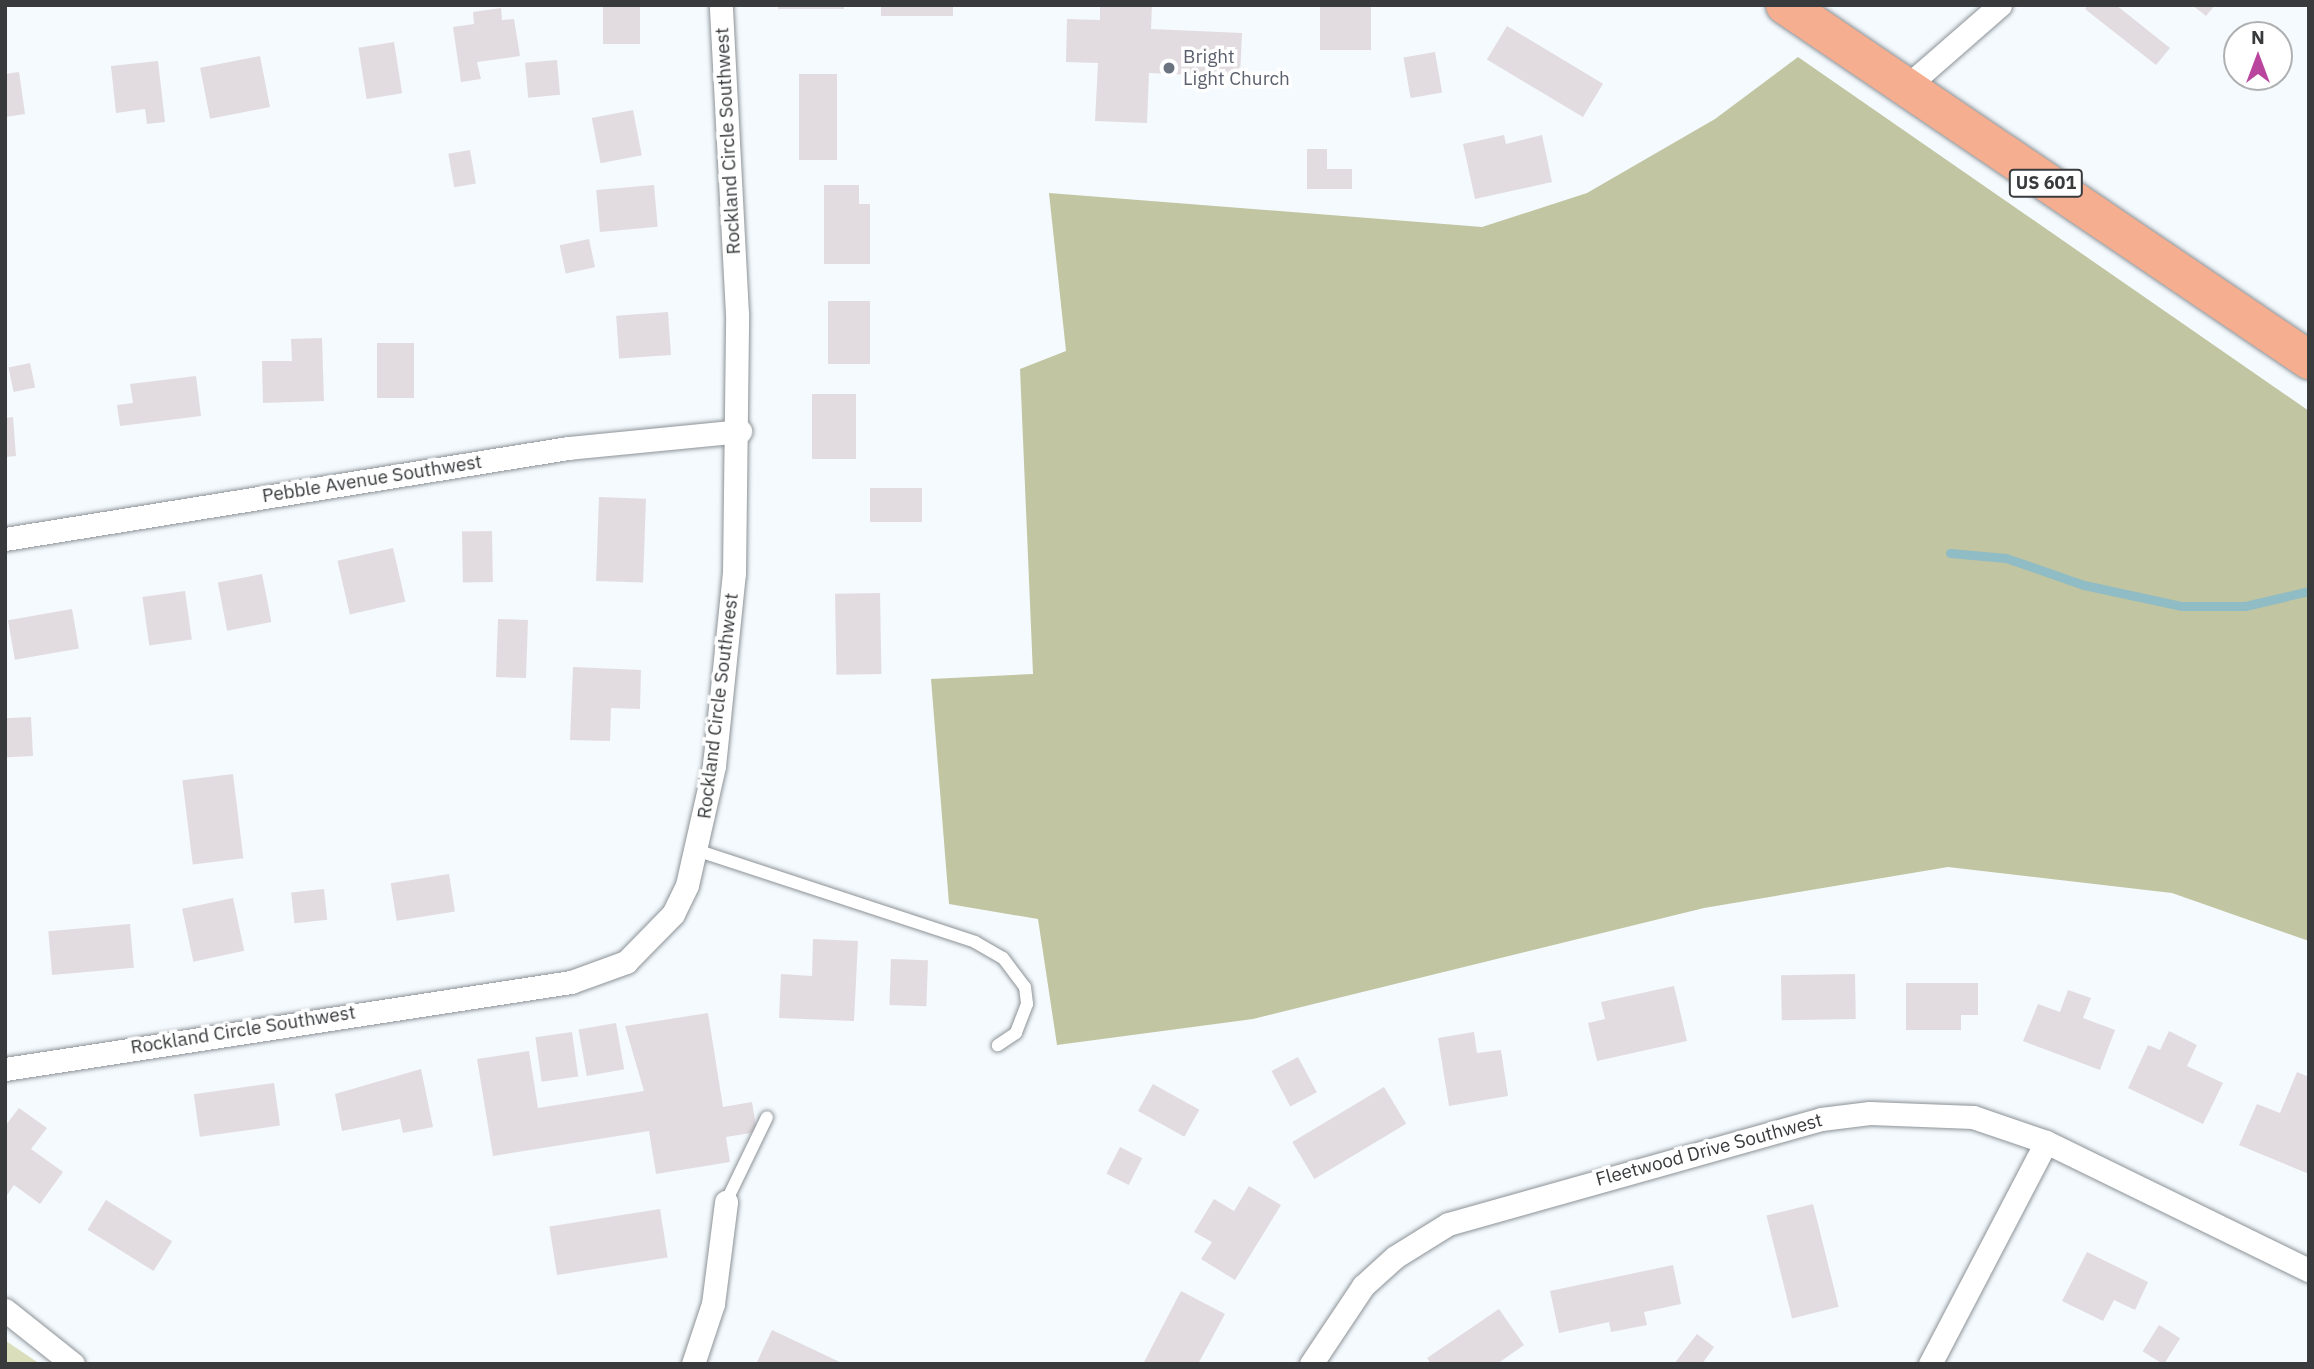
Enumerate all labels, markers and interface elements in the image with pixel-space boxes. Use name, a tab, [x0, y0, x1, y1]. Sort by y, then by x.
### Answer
north arrow	[2223, 21, 2293, 91]
text: N	[2251, 25, 2265, 49]
street label: Rockland Circle Southwest	[711, 27, 745, 255]
place label: Bright Light Church	[1183, 46, 1290, 90]
marker: Bright Light Church	[1161, 60, 1177, 76]
road number: US 601	[2008, 168, 2084, 198]
street label: Pebble Avenue Southwest	[261, 450, 483, 508]
street label: Rockland Circle Southwest	[693, 592, 743, 820]
street label: Rockland Circle Southwest	[129, 1001, 357, 1059]
street label: Fleetwood Drive Southwest	[1593, 1109, 1825, 1191]

